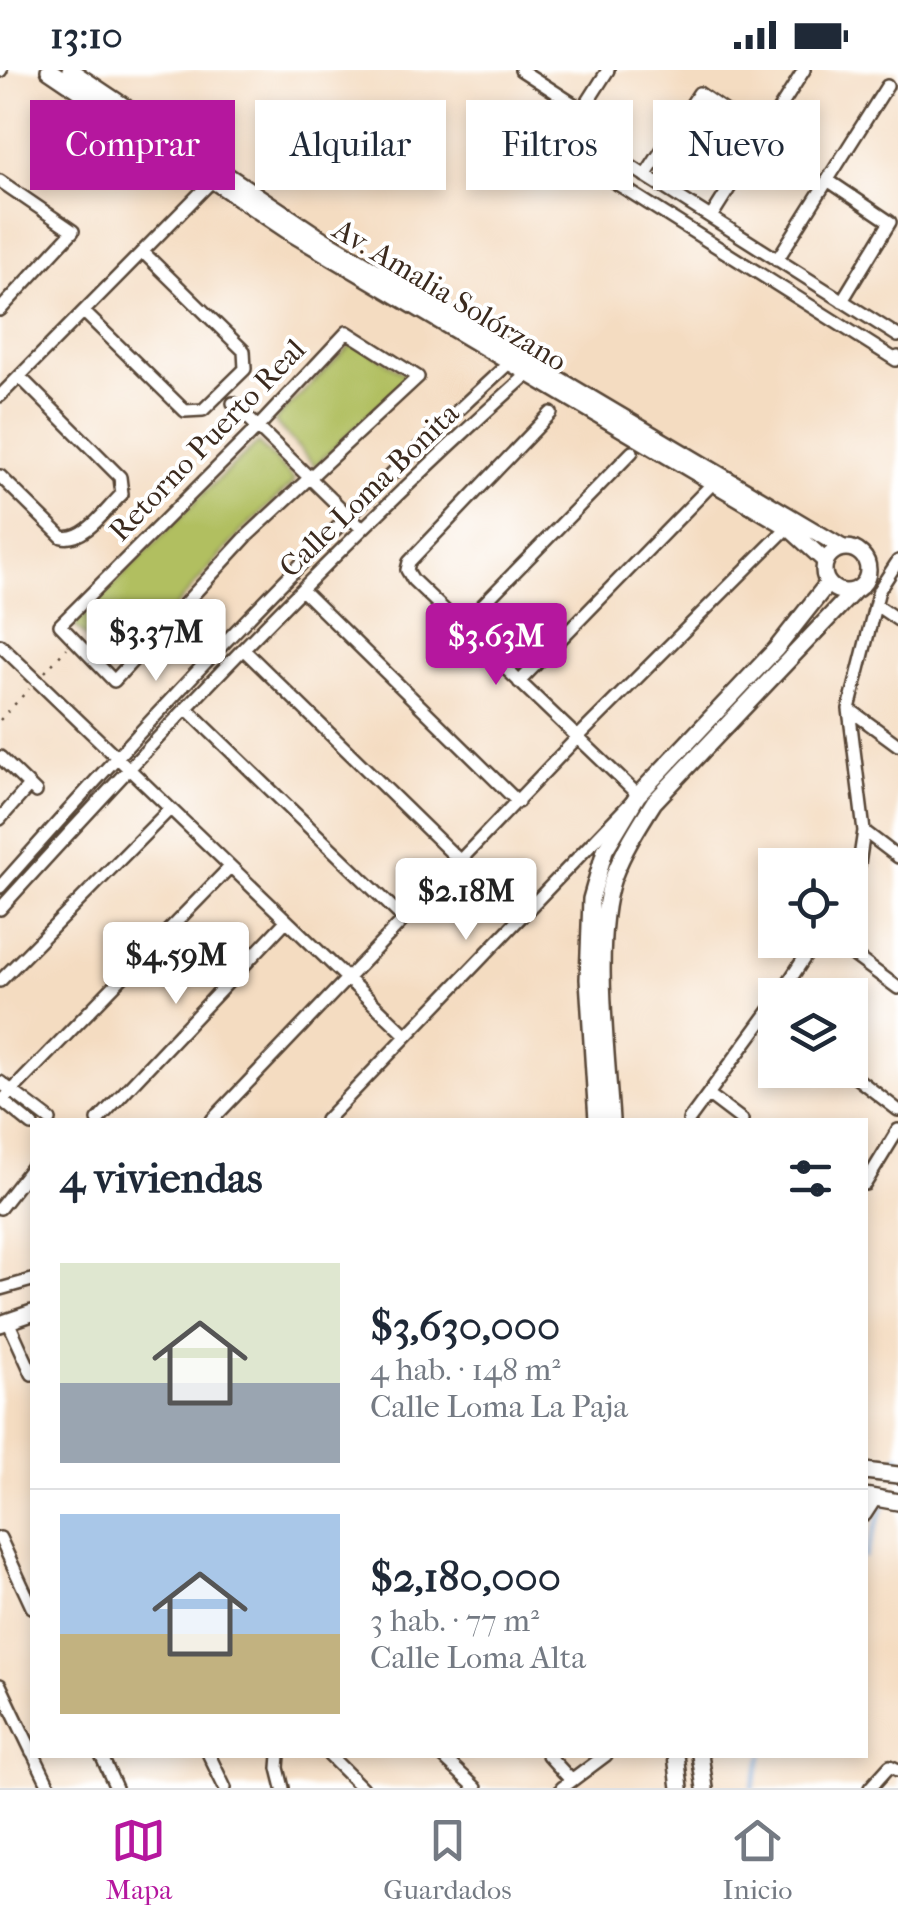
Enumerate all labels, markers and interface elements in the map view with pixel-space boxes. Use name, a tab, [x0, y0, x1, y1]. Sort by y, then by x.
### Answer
text: 13:10	[50, 13, 123, 58]
chip: Comprar	[30, 100, 235, 190]
chip: Alquilar	[255, 100, 446, 190]
chip: Filtros	[466, 100, 633, 190]
chip: Nuevo	[653, 100, 820, 190]
street label: Av. Amalia Solórzano	[326, 211, 573, 379]
street label: Retorno Puerto Real	[102, 332, 313, 549]
street label: Calle Loma Bonita	[272, 395, 467, 585]
pin: $3.37M	[75, 599, 237, 684]
pin: $3.63M	[415, 603, 577, 688]
text: $3.37M	[109, 613, 203, 650]
text: $3.63M	[448, 617, 544, 654]
map controls	[758, 848, 868, 1088]
button: locate	[758, 848, 868, 958]
pin: $2.18M	[385, 858, 547, 943]
text: $2.18M	[418, 872, 515, 909]
pin: $4.59M	[95, 922, 257, 1007]
text: $4.59M	[125, 936, 227, 973]
button: layers	[758, 978, 868, 1088]
icon: filters	[783, 1151, 838, 1206]
text: 4 viviendas	[60, 1154, 263, 1203]
text: $3,630,000	[370, 1302, 560, 1351]
icon: home	[140, 1303, 260, 1423]
text: 4 hab. · 148 m²	[370, 1351, 560, 1388]
text: Calle Loma La Paja	[370, 1388, 628, 1425]
text: $2,180,000	[370, 1553, 561, 1602]
icon: home	[140, 1554, 260, 1674]
text: 3 hab. · 77 m²	[370, 1602, 539, 1639]
text: Calle Loma Alta	[370, 1639, 586, 1676]
tab: Mapa	[106, 1813, 172, 1906]
tab: Guardados	[383, 1813, 512, 1906]
tab: Inicio	[723, 1813, 792, 1906]

